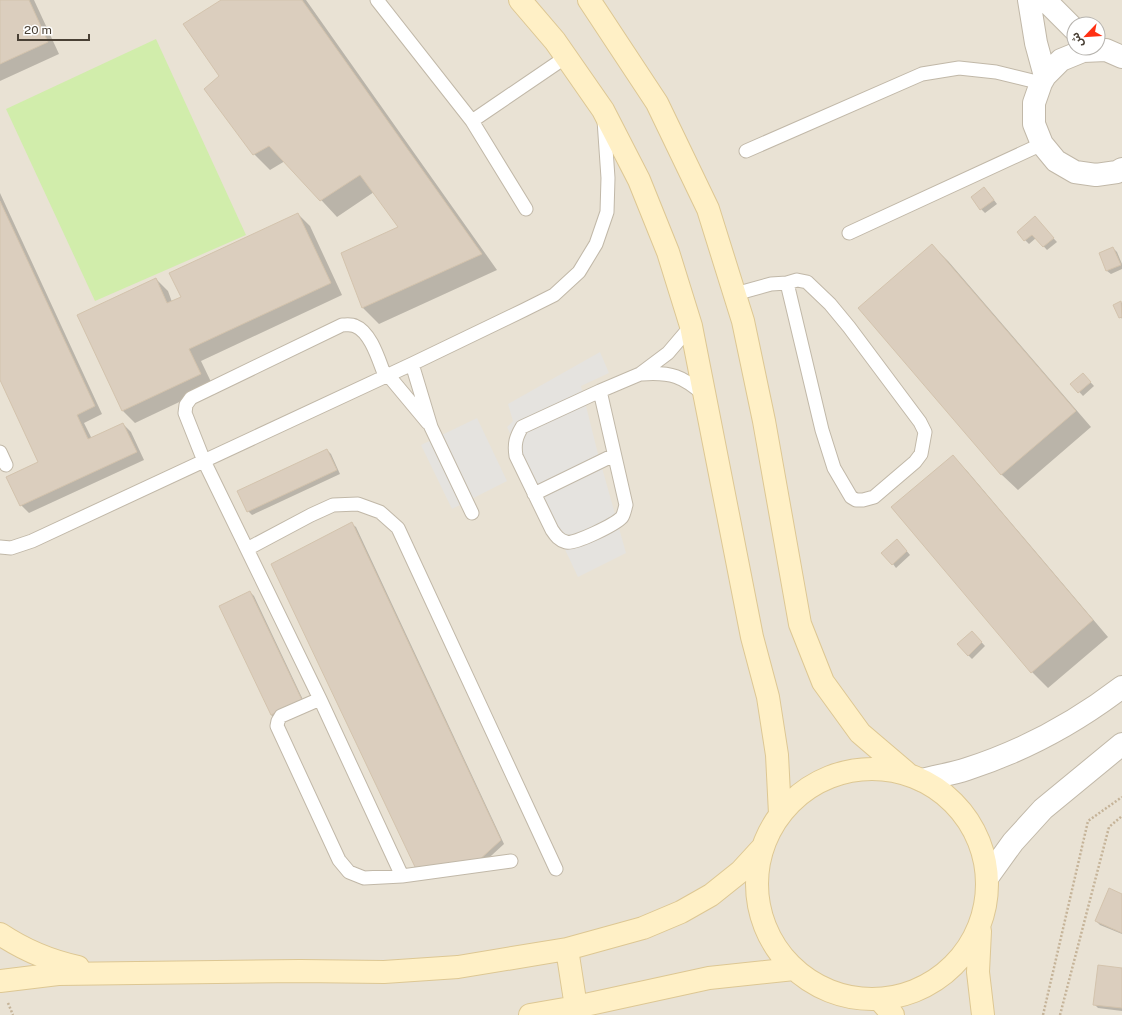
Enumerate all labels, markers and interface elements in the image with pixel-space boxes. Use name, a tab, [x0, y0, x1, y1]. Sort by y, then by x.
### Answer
scale bar	[18, 16, 89, 42]
north arrow	[1066, 16, 1106, 56]
text: 20 m	[24, 23, 52, 37]
text: ش	[1068, 30, 1086, 50]

